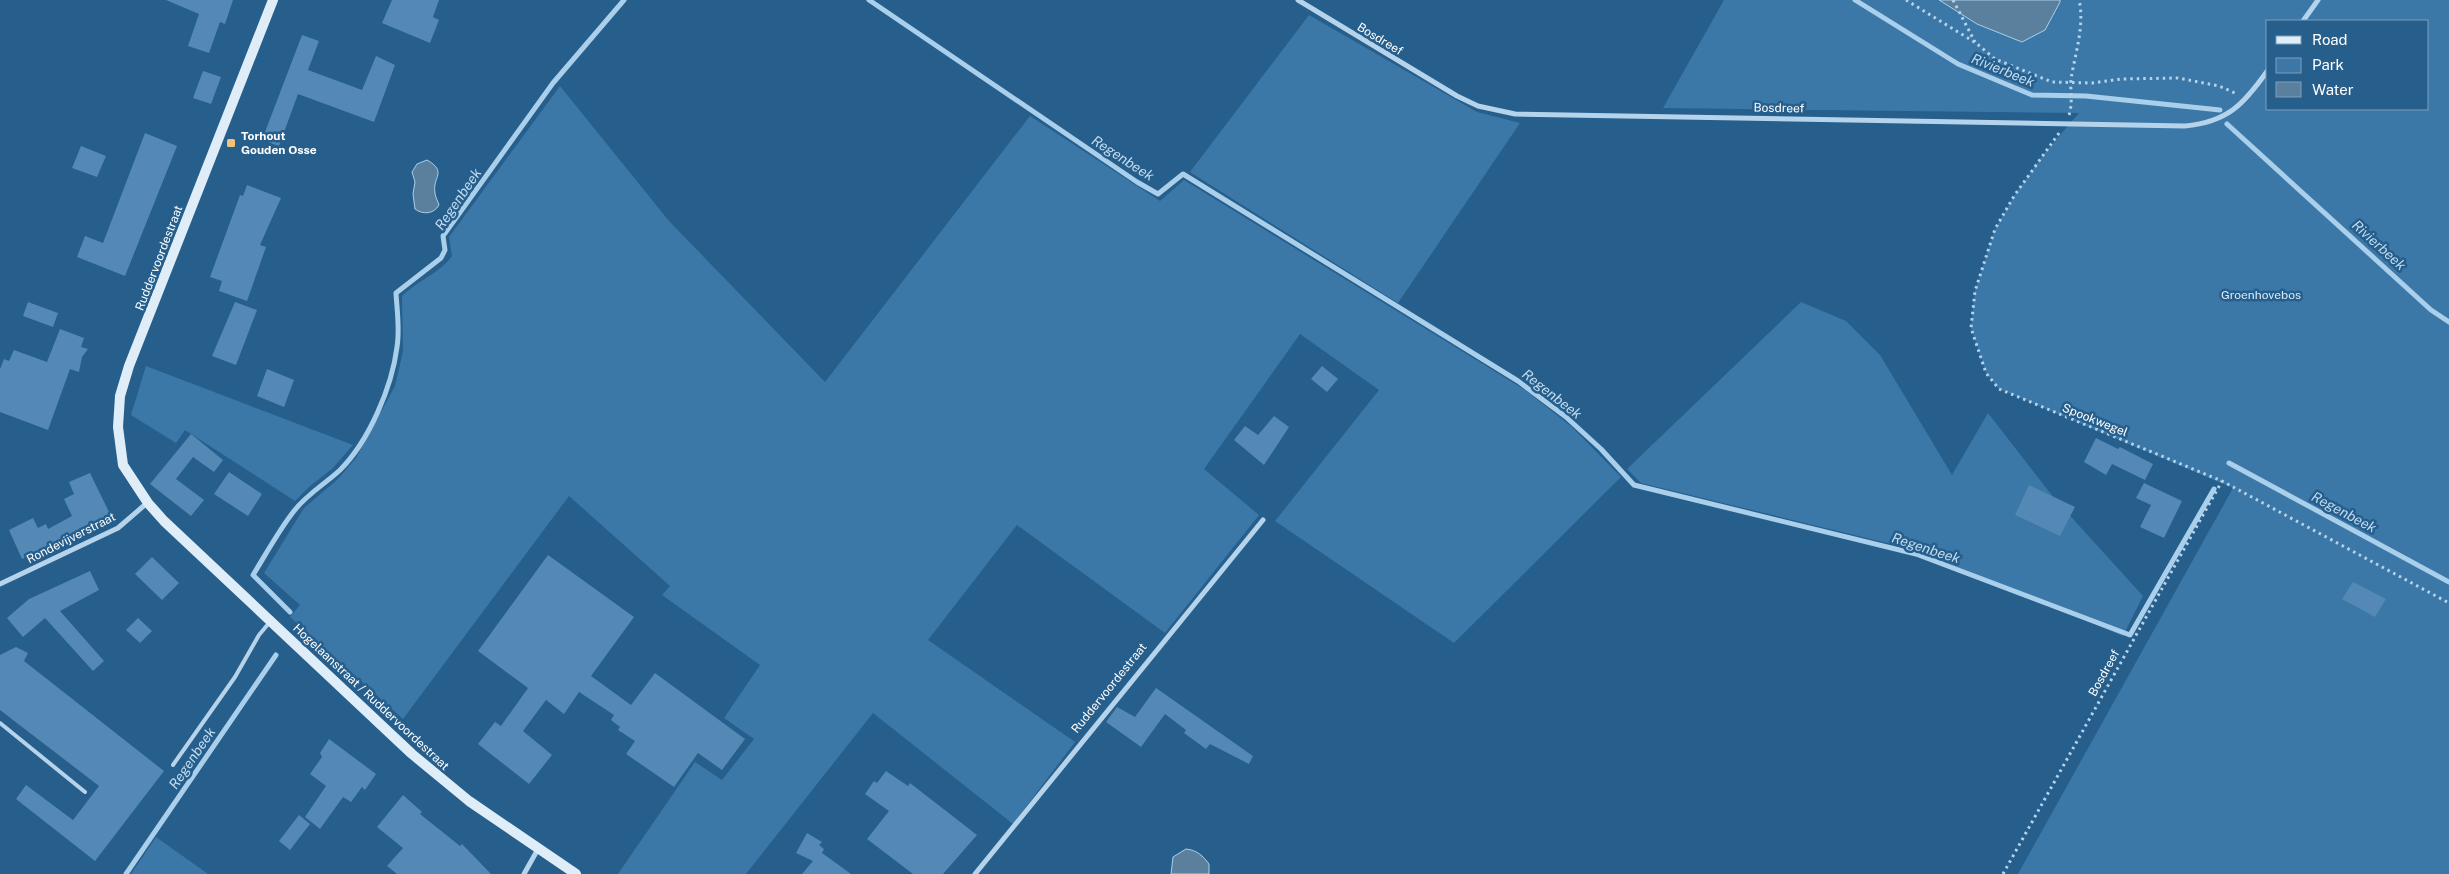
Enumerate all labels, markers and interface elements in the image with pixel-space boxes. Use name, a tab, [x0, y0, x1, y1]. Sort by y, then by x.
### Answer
street label: Bosdreef	[1355, 20, 1406, 58]
legend	[2266, 20, 2429, 110]
text: Road	[2312, 31, 2348, 48]
water label: Rivierbeek	[1969, 50, 2037, 90]
text: Park	[2312, 56, 2344, 73]
text: Water	[2312, 81, 2354, 98]
street label: Bosdreef	[1753, 101, 1805, 115]
place label: Torhout Gouden Osse	[241, 129, 317, 157]
water label: Regenbeek	[1089, 132, 1157, 184]
marker: Torhout Gouden Osse	[225, 137, 237, 149]
water label: Regenbeek	[432, 165, 485, 233]
street label: Ruddervoordestraat	[132, 203, 186, 313]
water label: Rivierbeek	[2349, 217, 2409, 273]
park label: Groenhovebos	[2221, 288, 2301, 302]
water label: Regenbeek	[1519, 366, 1585, 422]
street label: Spookwegel	[2060, 401, 2130, 440]
water label: Regenbeek	[2309, 488, 2379, 536]
street label: Rondevijverstraat	[24, 509, 118, 566]
water label: Regenbeek	[1890, 529, 1963, 567]
street label: Hogelaanstraat / Ruddervoordestraat	[290, 621, 452, 773]
street label: Ruddervoordestraat	[1068, 640, 1150, 736]
street label: Bosdreef	[2086, 647, 2123, 699]
water label: Regenbeek	[166, 724, 219, 792]

